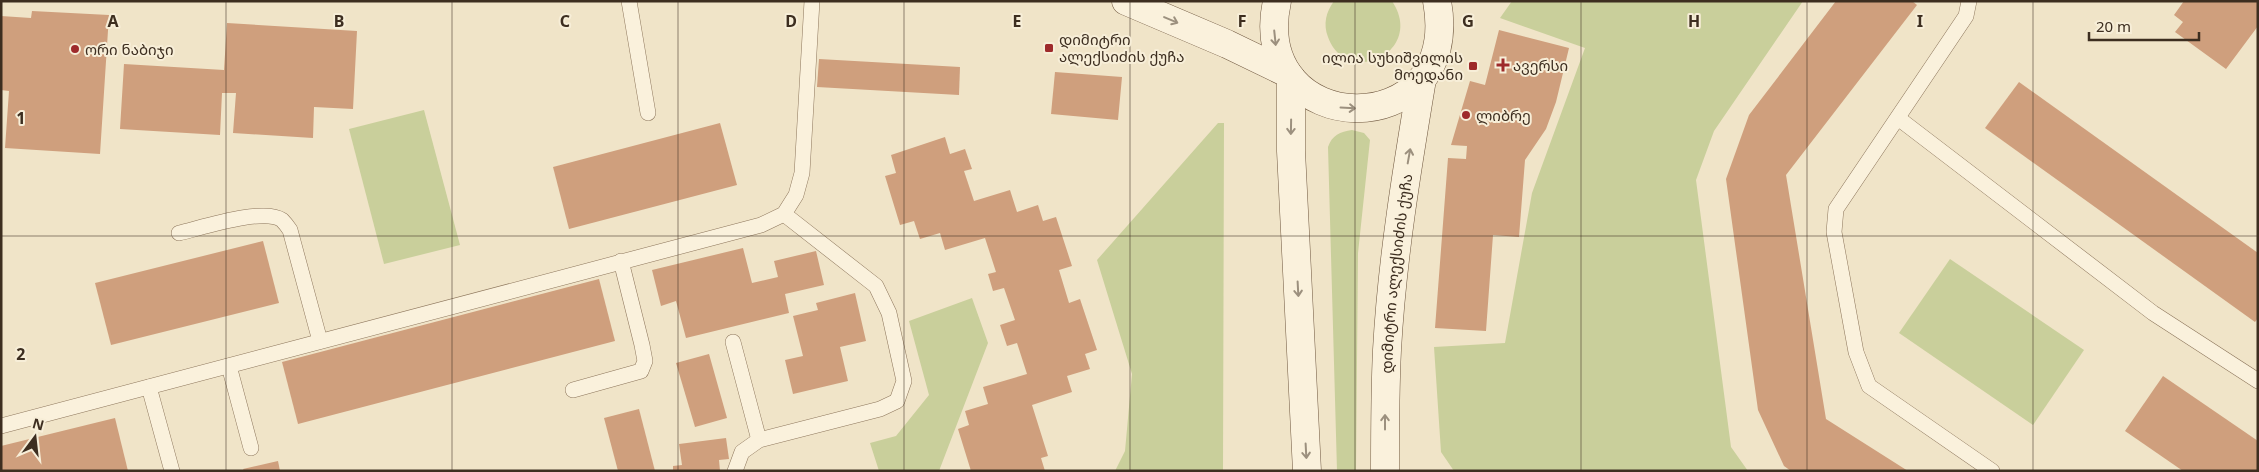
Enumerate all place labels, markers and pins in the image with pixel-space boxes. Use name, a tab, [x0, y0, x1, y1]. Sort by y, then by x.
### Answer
place label: დიმიტრი ალექსიძის ქუჩა	[1059, 29, 1184, 66]
place label: ორი ნაბიჯი	[85, 39, 174, 59]
marker: დიმიტრი ალექსიძის ქუჩა	[1043, 42, 1055, 54]
marker: ორი ნაბიჯი	[69, 43, 81, 55]
place label: ილია სუხიშვილის მოედანი	[1322, 47, 1463, 84]
place label: ავერსი	[1513, 55, 1568, 75]
marker: ავერსი	[1497, 59, 1509, 71]
marker: ილია სუხიშვილის მოედანი	[1467, 60, 1479, 72]
place label: ლიბრე	[1476, 105, 1531, 125]
marker: ლიბრე	[1460, 109, 1472, 121]

